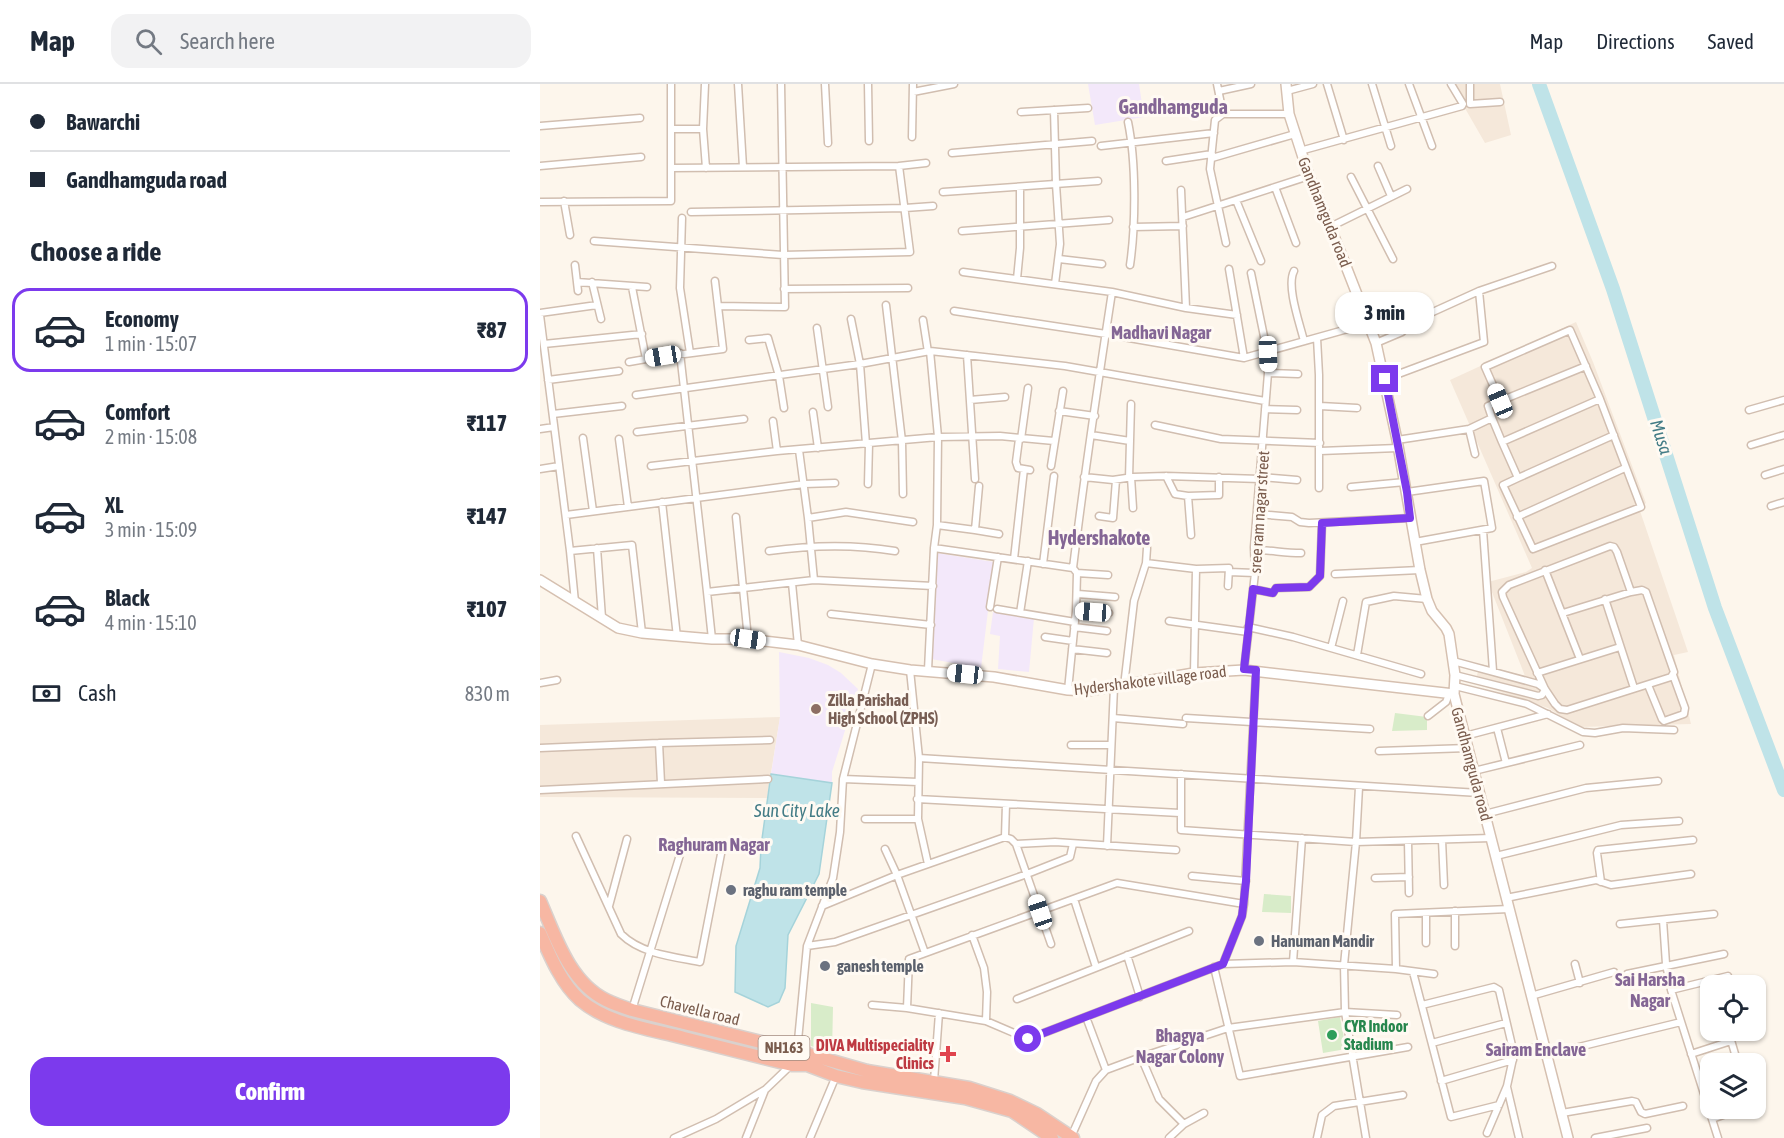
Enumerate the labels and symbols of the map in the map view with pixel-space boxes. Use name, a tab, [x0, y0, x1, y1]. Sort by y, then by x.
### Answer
district label: Gandhamguda	[1118, 95, 1228, 118]
street label: Gandhamguda road	[1294, 154, 1355, 270]
callout: 3 min	[1336, 292, 1434, 334]
district label: Madhavi Nagar	[1111, 322, 1212, 343]
car	[1258, 336, 1278, 372]
car	[644, 344, 682, 368]
route end	[1371, 365, 1398, 392]
car	[1485, 381, 1515, 421]
water label: Musa	[1646, 417, 1677, 458]
street label: sree ram nagar street	[1246, 450, 1273, 574]
district label: Hydershakote	[1048, 526, 1150, 549]
car	[1074, 602, 1112, 622]
car	[729, 628, 767, 650]
street label: Hydershakote village road	[1073, 662, 1228, 699]
car	[946, 663, 984, 685]
place label: Zilla Parishad High School (ZPHS)	[828, 691, 939, 727]
marker: Zilla Parishad High School (ZPHS)	[809, 702, 823, 716]
street label: Gandhamguda road	[1447, 705, 1496, 823]
water label: Sun City Lake	[753, 800, 840, 821]
district label: Raghuram Nagar	[658, 834, 770, 855]
place label: raghu ram temple	[743, 881, 847, 899]
marker: raghu ram temple	[724, 883, 738, 897]
car	[1026, 892, 1054, 932]
place label: Hanuman Mandir	[1271, 932, 1374, 950]
marker: Hanuman Mandir	[1252, 934, 1266, 948]
place label: ganesh temple	[837, 957, 924, 975]
marker: ganesh temple	[818, 959, 832, 973]
district label: Sai Harsha Nagar	[1615, 969, 1685, 1011]
street label: Chavella road	[658, 991, 742, 1029]
place label: CYR Indoor Stadium	[1344, 1017, 1408, 1053]
route start	[1014, 1025, 1041, 1052]
district label: Bhagya Nagar Colony	[1136, 1025, 1225, 1067]
marker: CYR Indoor Stadium	[1325, 1028, 1339, 1042]
road number: NH163	[758, 1036, 810, 1060]
place label: DIVA Multispeciality Clinics	[816, 1036, 934, 1072]
district label: Sairam Enclave	[1486, 1039, 1586, 1060]
marker: DIVA Multispeciality Clinics	[939, 1045, 957, 1063]

